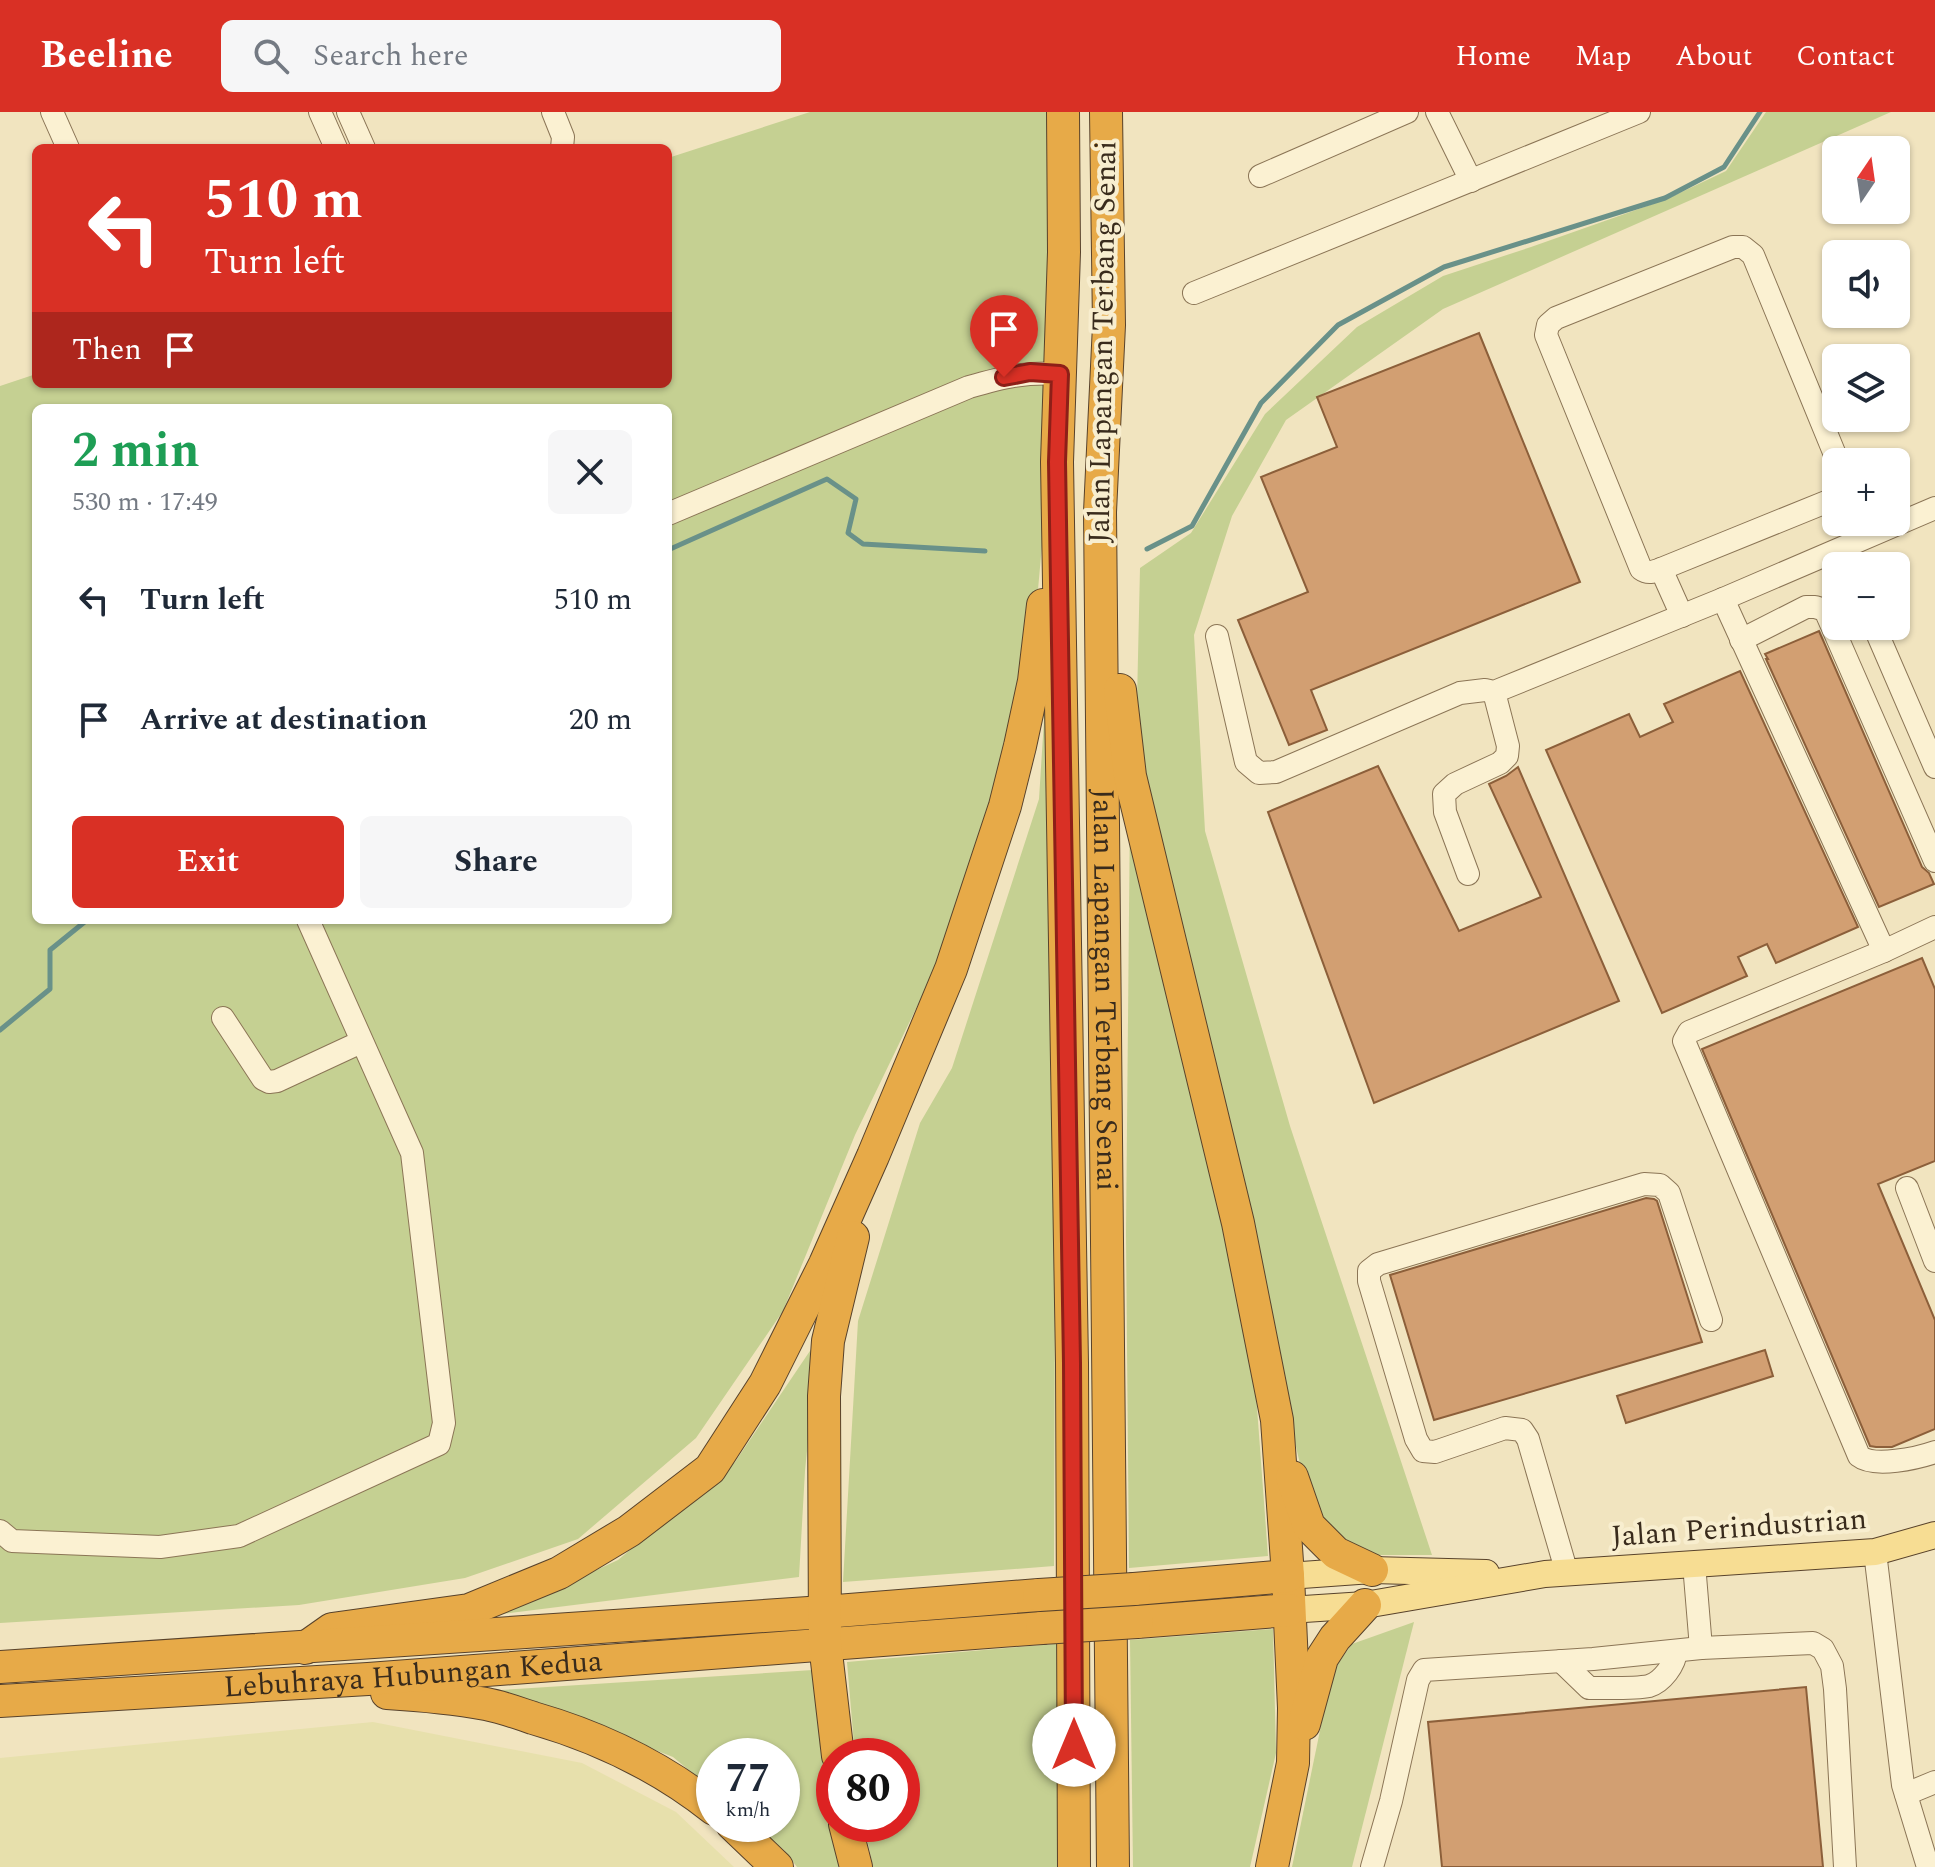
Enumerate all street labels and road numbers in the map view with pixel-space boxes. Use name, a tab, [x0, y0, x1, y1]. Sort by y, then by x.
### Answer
street label: Jalan Lapangan Terbang Senai	[1076, 140, 1130, 544]
street label: Jalan Lapangan Terbang Senai	[1080, 788, 1130, 1191]
street label: Jalan Perindustrian	[1610, 1496, 1868, 1560]
street label: Lebuhraya Hubungan Kedua	[222, 1638, 605, 1711]

